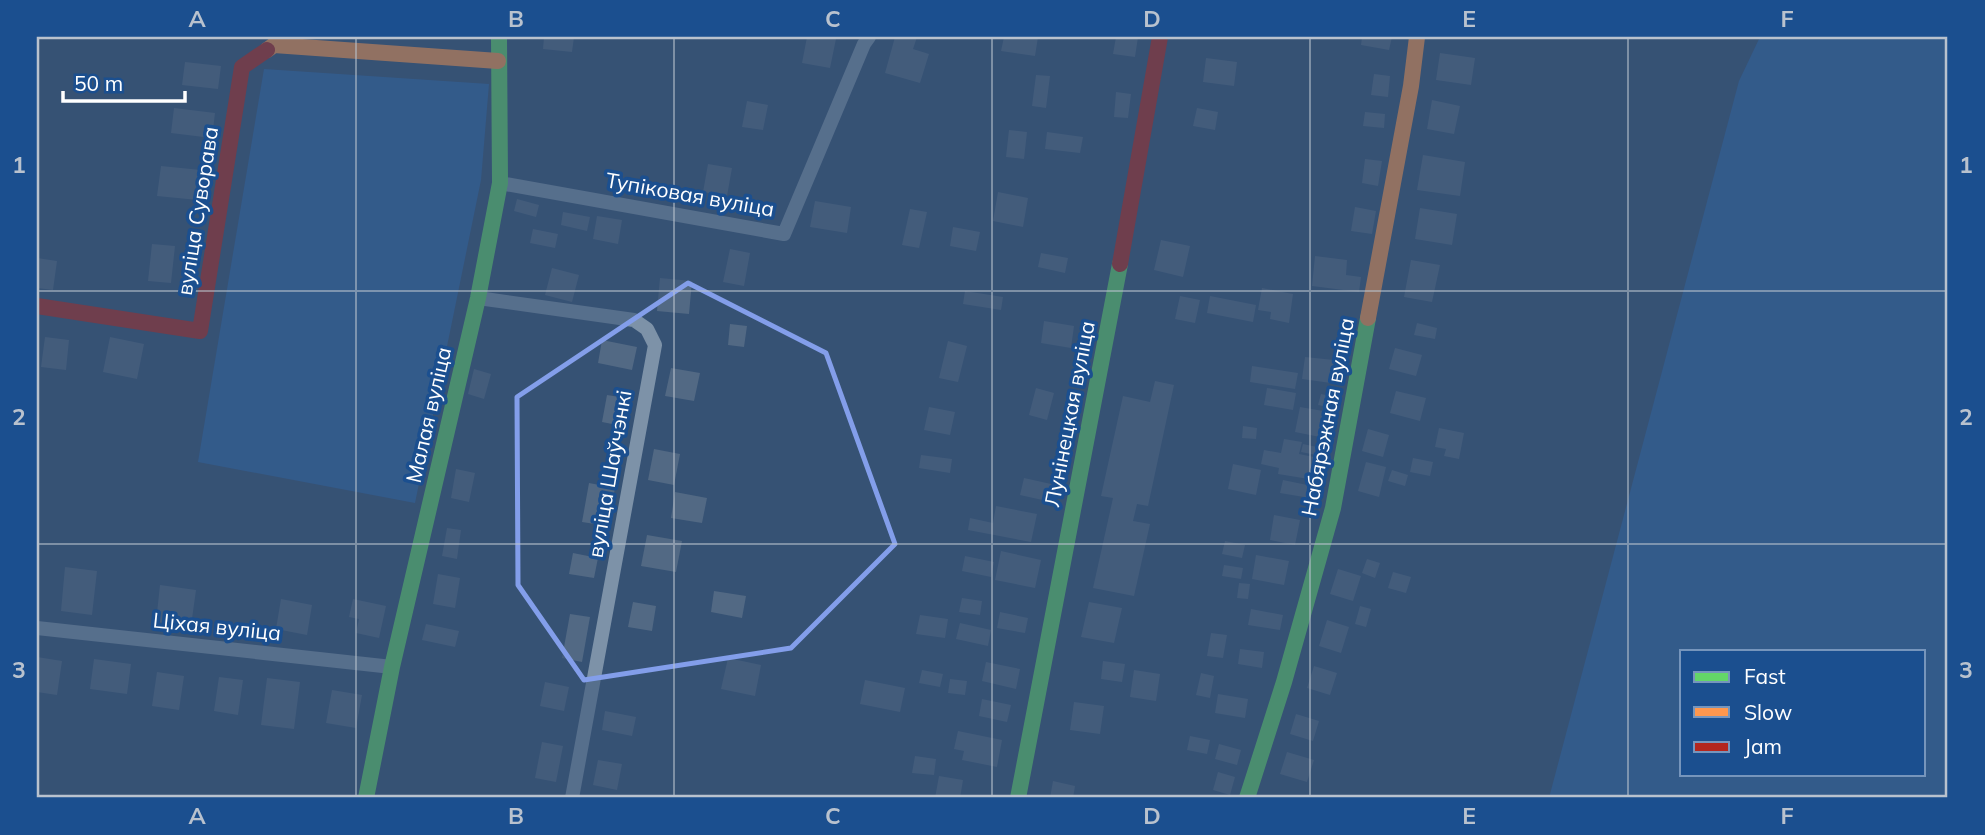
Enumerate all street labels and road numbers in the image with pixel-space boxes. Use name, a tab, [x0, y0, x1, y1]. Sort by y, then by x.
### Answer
street label: вуліца Суворава	[171, 125, 223, 297]
street label: Тупіковая вуліца	[604, 166, 777, 222]
street label: Набярэжная вуліца	[1295, 315, 1359, 518]
street label: Лунінецкая вуліца	[1038, 319, 1100, 509]
street label: Малая вуліца	[400, 344, 456, 485]
street label: вуліца Шаўчэнкі	[581, 388, 637, 560]
street label: Ціхая вуліца	[152, 606, 283, 646]

